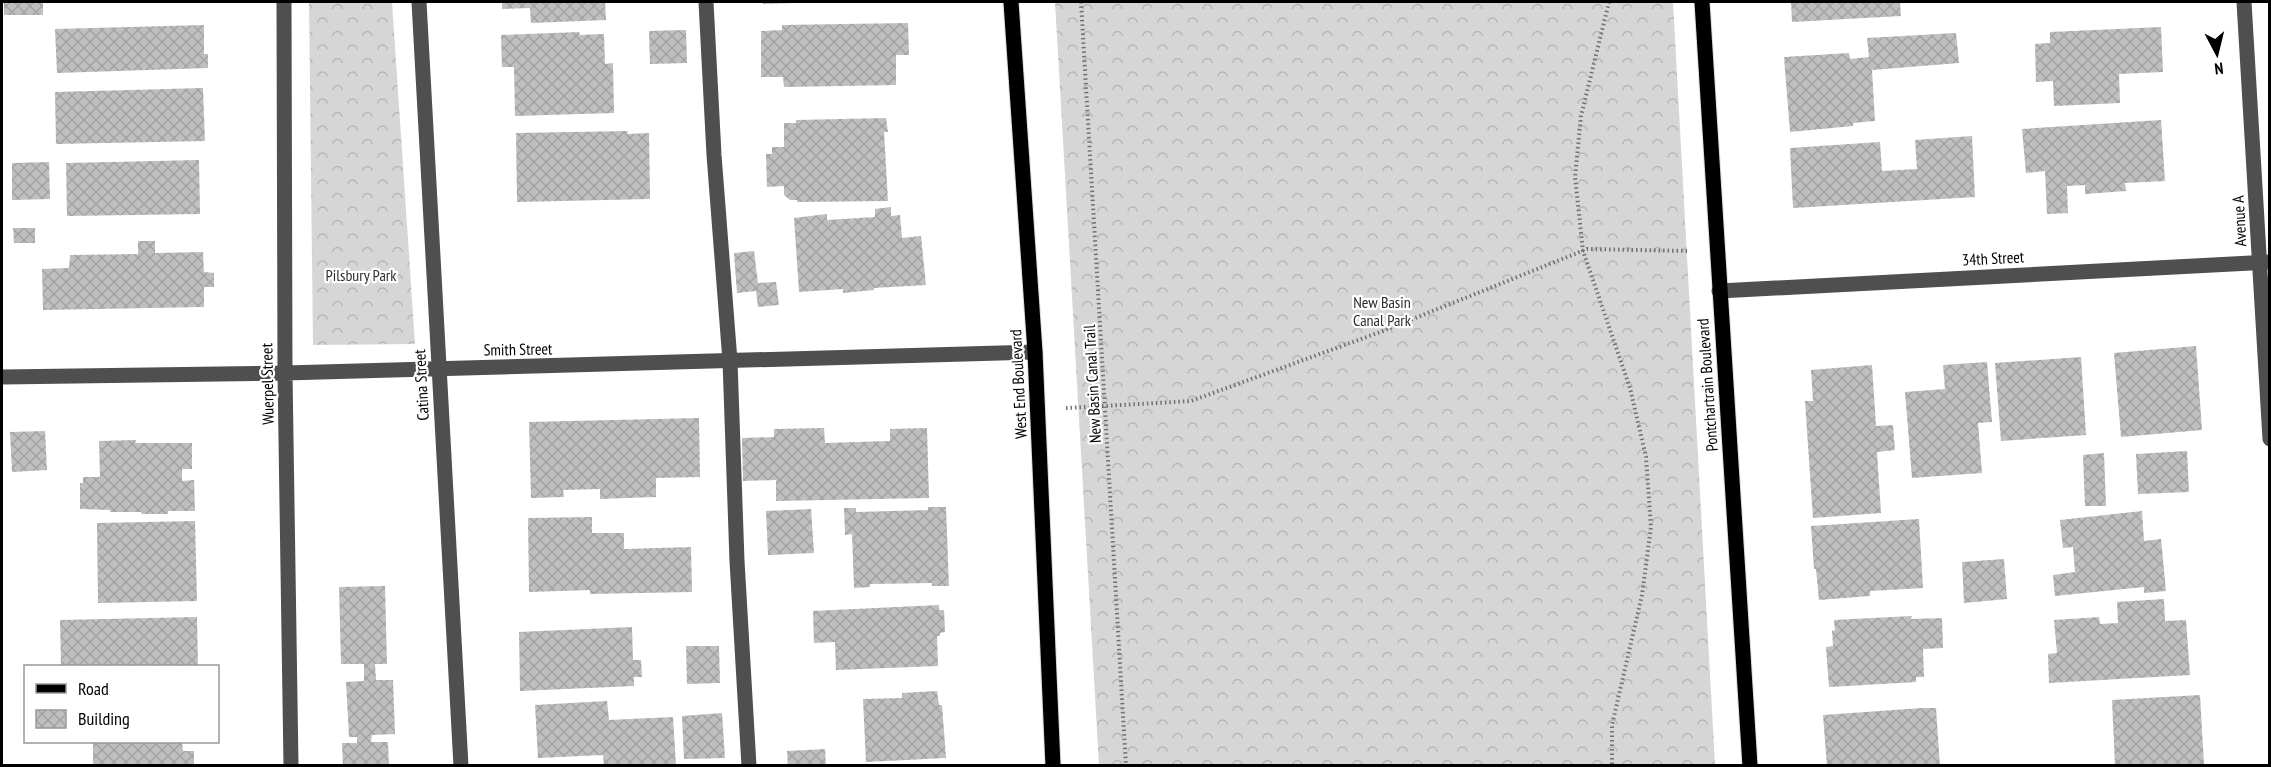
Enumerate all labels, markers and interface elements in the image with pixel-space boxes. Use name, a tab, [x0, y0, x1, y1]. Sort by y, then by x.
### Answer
north arrow	[2187, 24, 2247, 84]
text: N	[2213, 58, 2224, 79]
street label: Avenue A	[2228, 195, 2250, 247]
street label: 34th Street	[1961, 246, 2025, 270]
park label: Pilsbury Park	[326, 265, 397, 285]
park label: New Basin Canal Park	[1353, 292, 1412, 330]
street label: Pontchartrain Boulevard	[1692, 318, 1722, 452]
street label: New Basin Canal Trail	[1079, 324, 1105, 444]
street label: West End Boulevard	[1005, 329, 1031, 439]
street label: Smith Street	[483, 338, 553, 360]
street label: Wuerpel Street	[256, 342, 278, 425]
street label: Catina Street	[409, 348, 433, 421]
legend	[24, 665, 219, 743]
text: Road	[78, 677, 109, 700]
text: Building	[78, 707, 130, 730]

